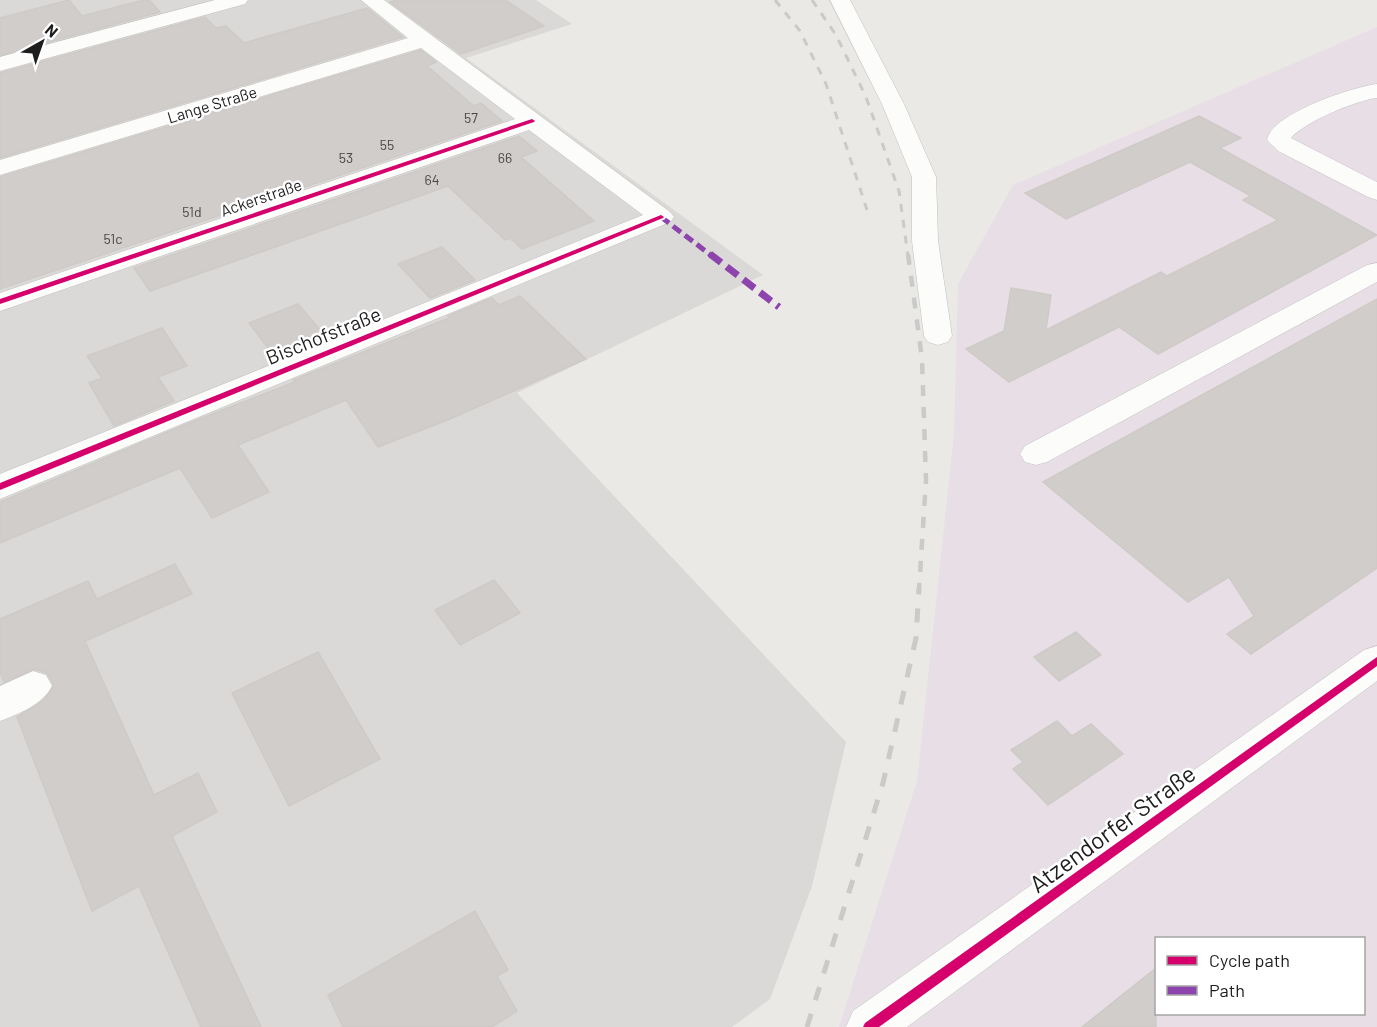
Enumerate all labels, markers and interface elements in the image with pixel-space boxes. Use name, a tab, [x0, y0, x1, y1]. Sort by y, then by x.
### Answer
north arrow	[12, 12, 72, 72]
text: N	[42, 19, 62, 41]
street label: Lange Straße	[165, 81, 259, 127]
house number: 57	[464, 109, 478, 126]
house number: 55	[380, 136, 394, 153]
house number: 53	[339, 149, 353, 166]
house number: 66	[498, 149, 512, 166]
house number: 64	[425, 171, 439, 188]
street label: Ackerstraße	[218, 174, 304, 220]
house number: 51d	[182, 203, 202, 220]
house number: 51c	[104, 230, 122, 247]
street label: Bischofstraße	[262, 301, 384, 369]
street label: Atzendorfer Straße	[1023, 758, 1201, 898]
legend	[1155, 937, 1365, 1015]
text: Cycle path	[1209, 949, 1290, 971]
text: Path	[1209, 979, 1245, 1001]

